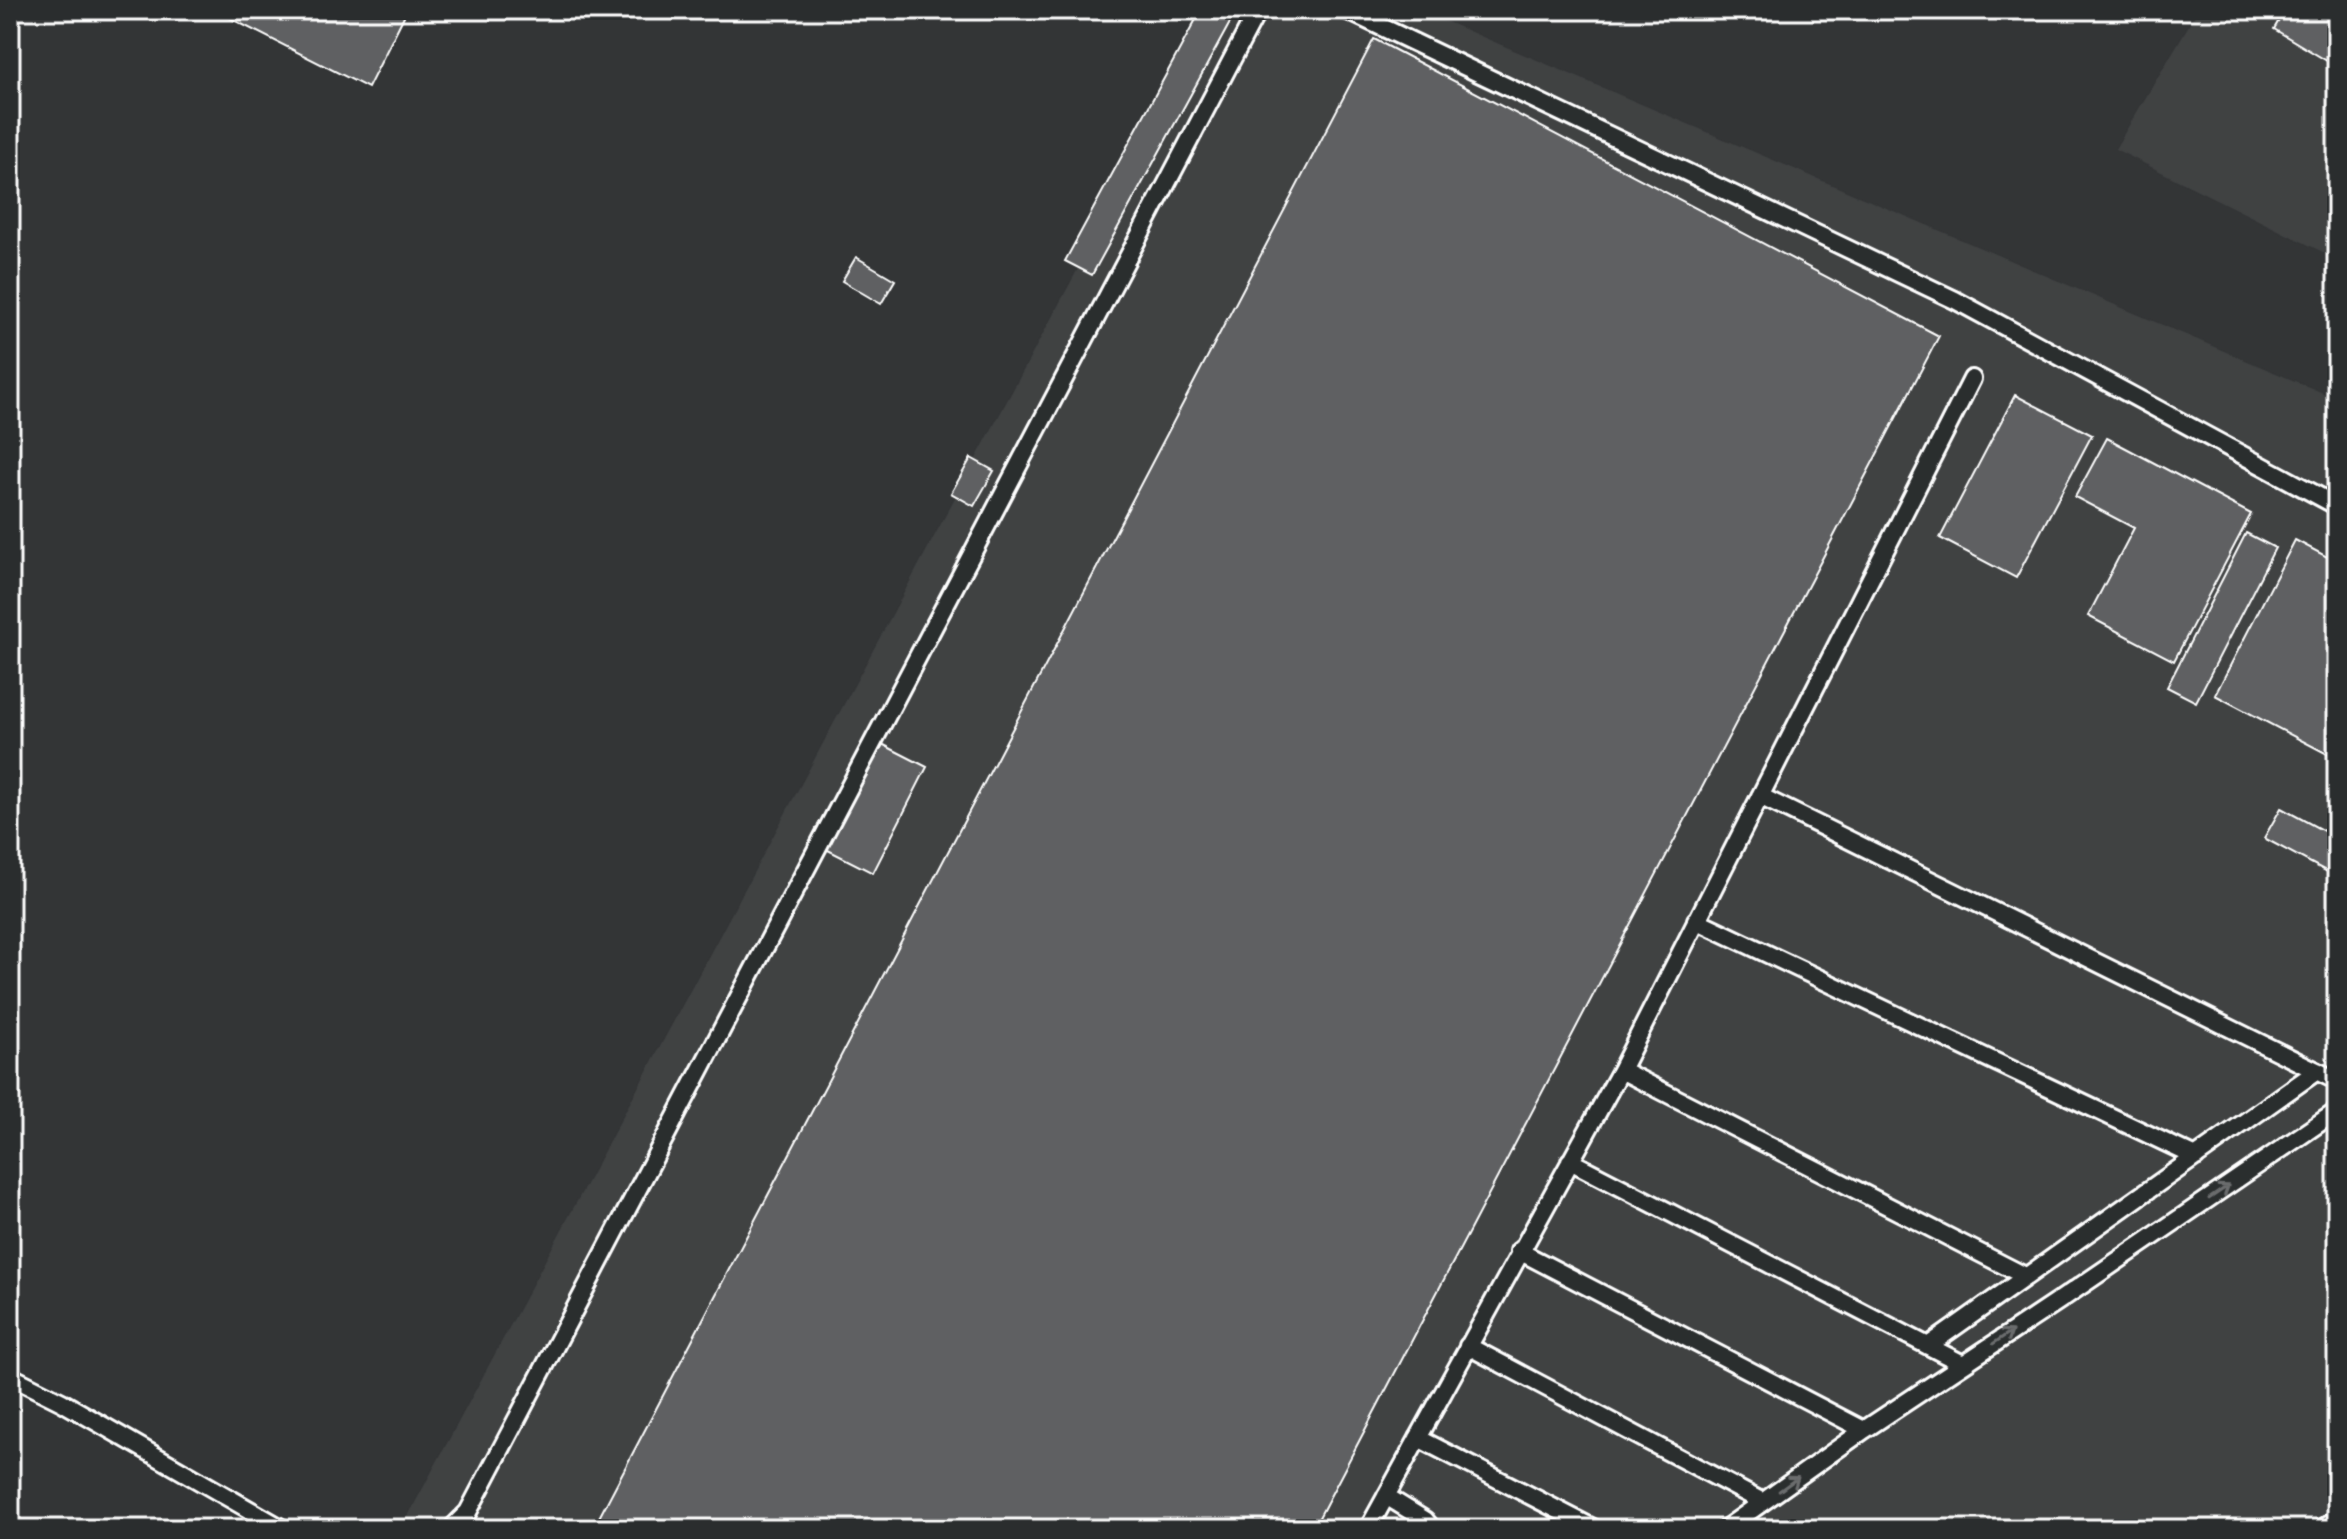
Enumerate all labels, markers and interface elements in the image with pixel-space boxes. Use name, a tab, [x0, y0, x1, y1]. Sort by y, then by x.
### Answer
one-way arrow	[2207, 1184, 2229, 1200]
one-way arrow	[1992, 1329, 2014, 1346]
one-way arrow	[1777, 1475, 1799, 1492]

